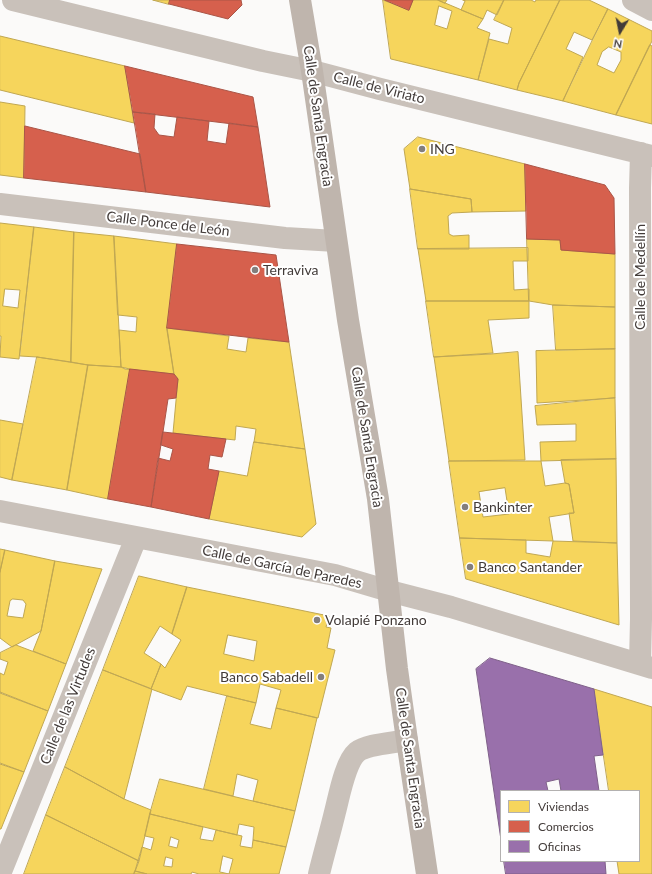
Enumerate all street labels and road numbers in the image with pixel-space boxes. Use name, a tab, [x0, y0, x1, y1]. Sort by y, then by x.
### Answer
street label: Calle de Santa Engracia	[300, 44, 336, 188]
street label: Calle de Viriato	[331, 69, 427, 107]
street label: Calle Ponce de León	[106, 208, 230, 240]
street label: Calle de Medellín	[632, 224, 648, 330]
street label: Calle de Santa Engracia	[348, 365, 386, 509]
street label: Calle de García de Paredes	[201, 542, 363, 592]
street label: Calle de las Virtudes	[37, 645, 99, 767]
street label: Calle de Santa Engracia	[392, 686, 428, 830]

